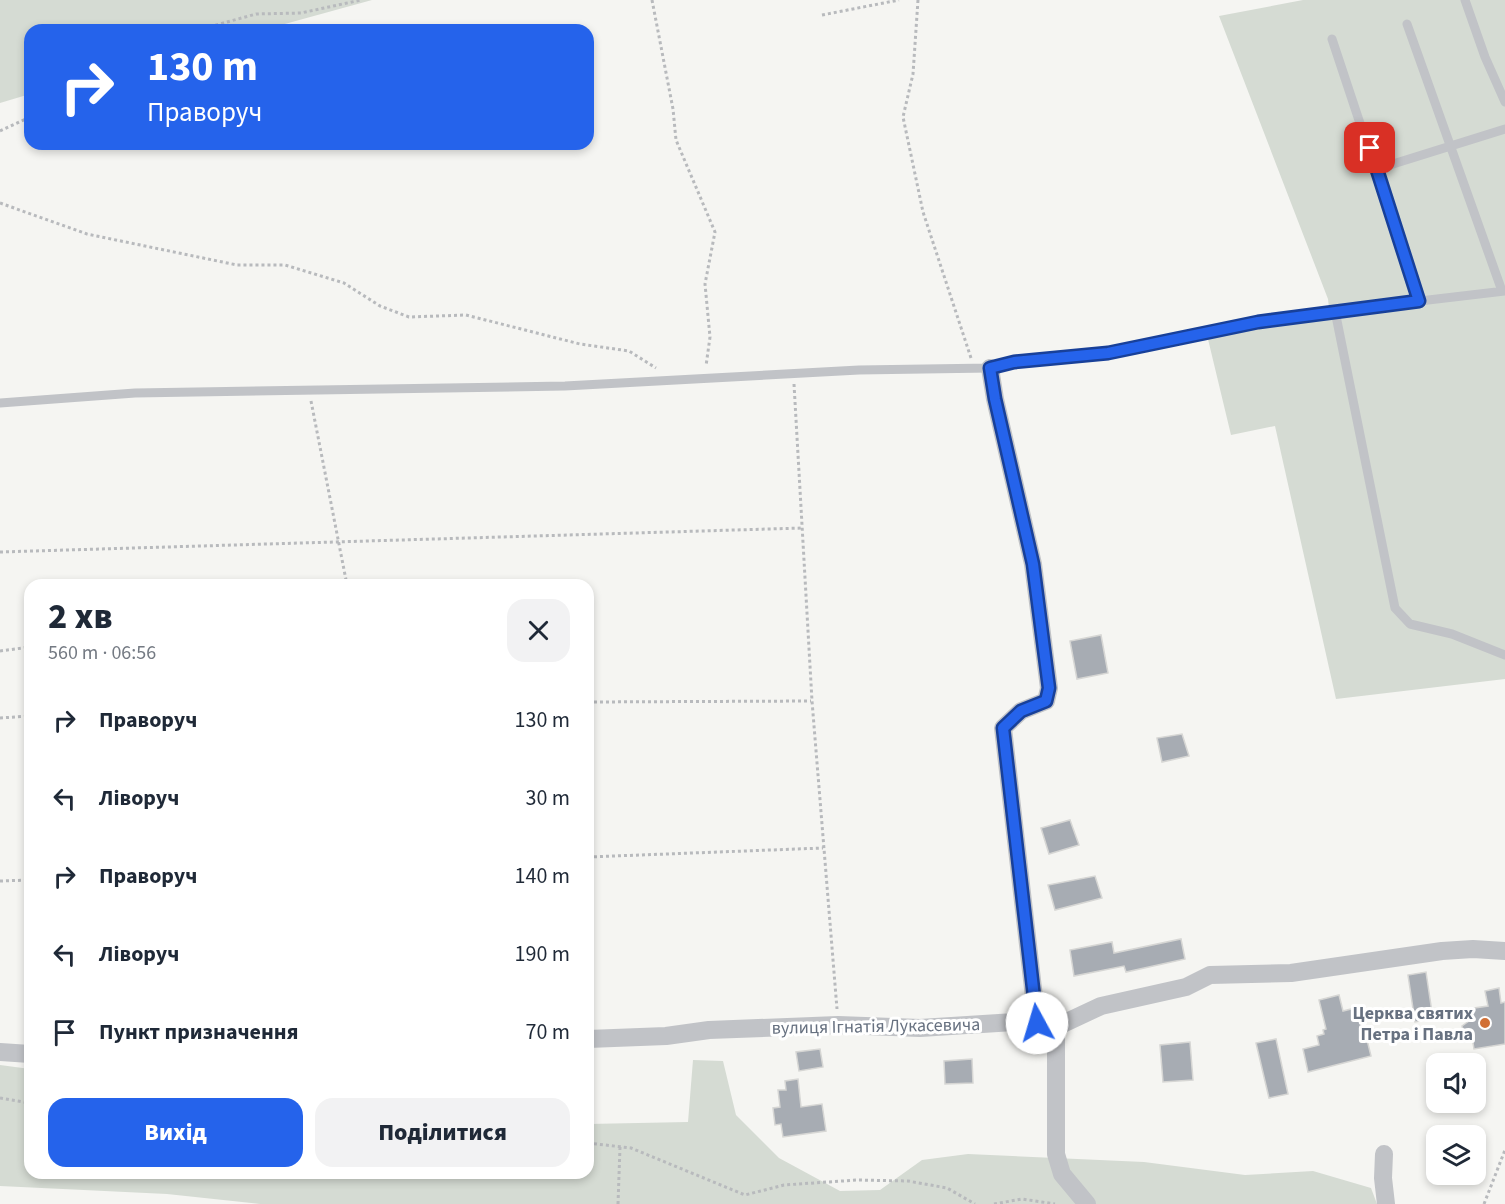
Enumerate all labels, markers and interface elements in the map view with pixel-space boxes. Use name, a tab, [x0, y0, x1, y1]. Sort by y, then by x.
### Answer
text: 130 m	[147, 37, 258, 97]
icon: right	[48, 48, 126, 126]
text: Праворуч	[147, 93, 262, 132]
pin	[1344, 122, 1395, 173]
icon: arrive	[1353, 131, 1386, 164]
text: 2 хв	[48, 591, 113, 642]
button: close	[507, 599, 570, 662]
text: 560 m · 06:56	[48, 639, 156, 667]
icon: right	[48, 704, 81, 737]
text: Праворуч	[99, 704, 197, 736]
text: 130 m	[515, 704, 570, 736]
icon: left	[48, 782, 81, 815]
text: Ліворуч	[99, 782, 179, 814]
text: 30 m	[525, 782, 570, 814]
icon: right	[48, 860, 81, 893]
text: Праворуч	[99, 860, 197, 892]
text: 140 m	[515, 860, 570, 892]
icon: left	[48, 938, 81, 971]
text: Ліворуч	[99, 938, 179, 970]
text: 190 m	[515, 938, 570, 970]
position arrow	[1005, 991, 1069, 1055]
place label: Церква святих Петра і Павла	[1352, 1001, 1473, 1047]
street label: вулиця Ігнатія Лукасевича	[772, 1012, 980, 1041]
icon: arrive	[48, 1016, 81, 1049]
text: Пункт призначення	[99, 1016, 299, 1048]
text: 70 m	[525, 1016, 570, 1048]
marker: Церква святих Петра і Павла	[1478, 1016, 1492, 1030]
map controls	[1426, 1053, 1486, 1185]
button: sound	[1426, 1053, 1486, 1113]
button: Вихід	[48, 1098, 303, 1167]
button: Поділитися	[315, 1098, 570, 1167]
button: layers	[1426, 1125, 1486, 1185]

